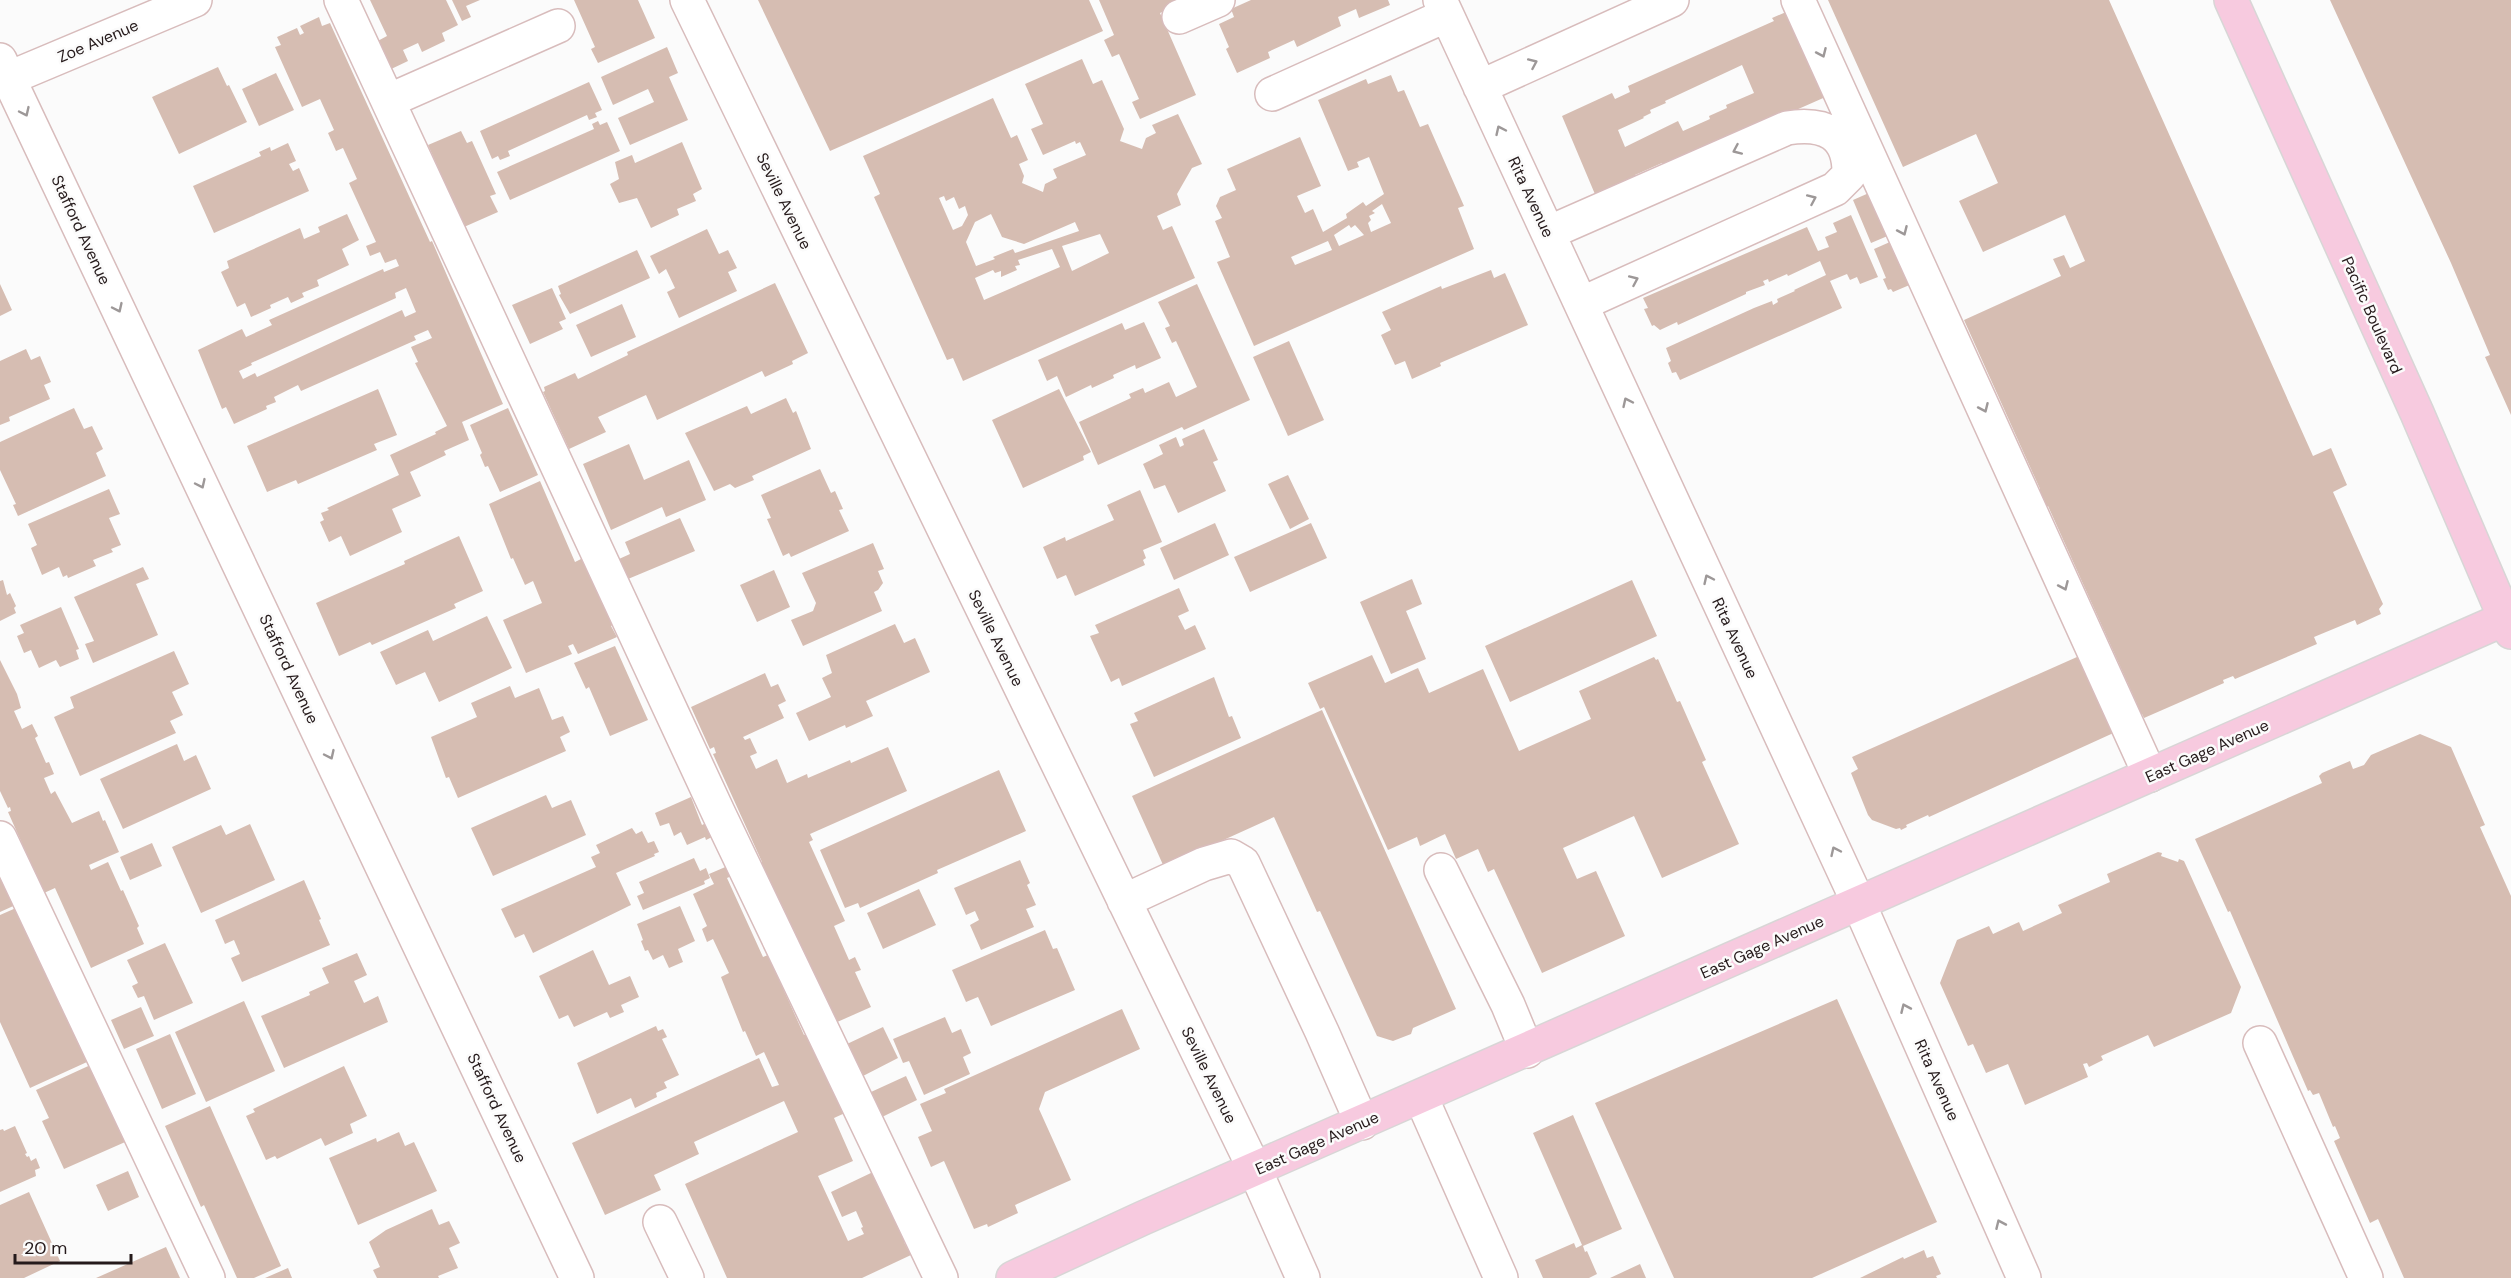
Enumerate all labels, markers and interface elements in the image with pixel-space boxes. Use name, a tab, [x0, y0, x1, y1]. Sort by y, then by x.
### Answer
street label: Zoe Avenue	[54, 15, 142, 67]
one-way arrow	[1815, 47, 1827, 58]
one-way arrow	[1527, 58, 1538, 70]
one-way arrow	[18, 106, 30, 117]
one-way arrow	[1496, 125, 1508, 136]
one-way arrow	[1732, 143, 1743, 155]
street label: Seville Avenue	[752, 149, 816, 253]
street label: Rita Avenue	[1503, 153, 1559, 241]
street label: Stafford Avenue	[46, 172, 116, 288]
one-way arrow	[1805, 195, 1816, 207]
one-way arrow	[1896, 224, 1908, 235]
street label: Pacific Boulevard	[2337, 253, 2407, 377]
one-way arrow	[1628, 275, 1639, 287]
one-way arrow	[110, 301, 122, 312]
one-way arrow	[1622, 398, 1634, 409]
one-way arrow	[1976, 402, 1988, 413]
one-way arrow	[194, 477, 206, 488]
one-way arrow	[1704, 575, 1716, 586]
one-way arrow	[2057, 579, 2069, 590]
street label: Seville Avenue	[964, 586, 1028, 690]
street label: Rita Avenue	[1707, 594, 1763, 682]
street label: Stafford Avenue	[254, 611, 324, 727]
street label: East Gage Avenue	[2142, 714, 2272, 788]
one-way arrow	[322, 748, 334, 759]
one-way arrow	[1830, 847, 1842, 858]
street label: East Gage Avenue	[1697, 910, 1827, 984]
one-way arrow	[1900, 1003, 1912, 1014]
street label: Seville Avenue	[1177, 1023, 1241, 1127]
street label: Rita Avenue	[1910, 1036, 1964, 1124]
street label: Stafford Avenue	[462, 1050, 532, 1166]
street label: East Gage Avenue	[1252, 1106, 1382, 1180]
one-way arrow	[1996, 1220, 2008, 1231]
scale bar	[15, 1227, 130, 1265]
text: 20 m	[24, 1236, 67, 1260]

